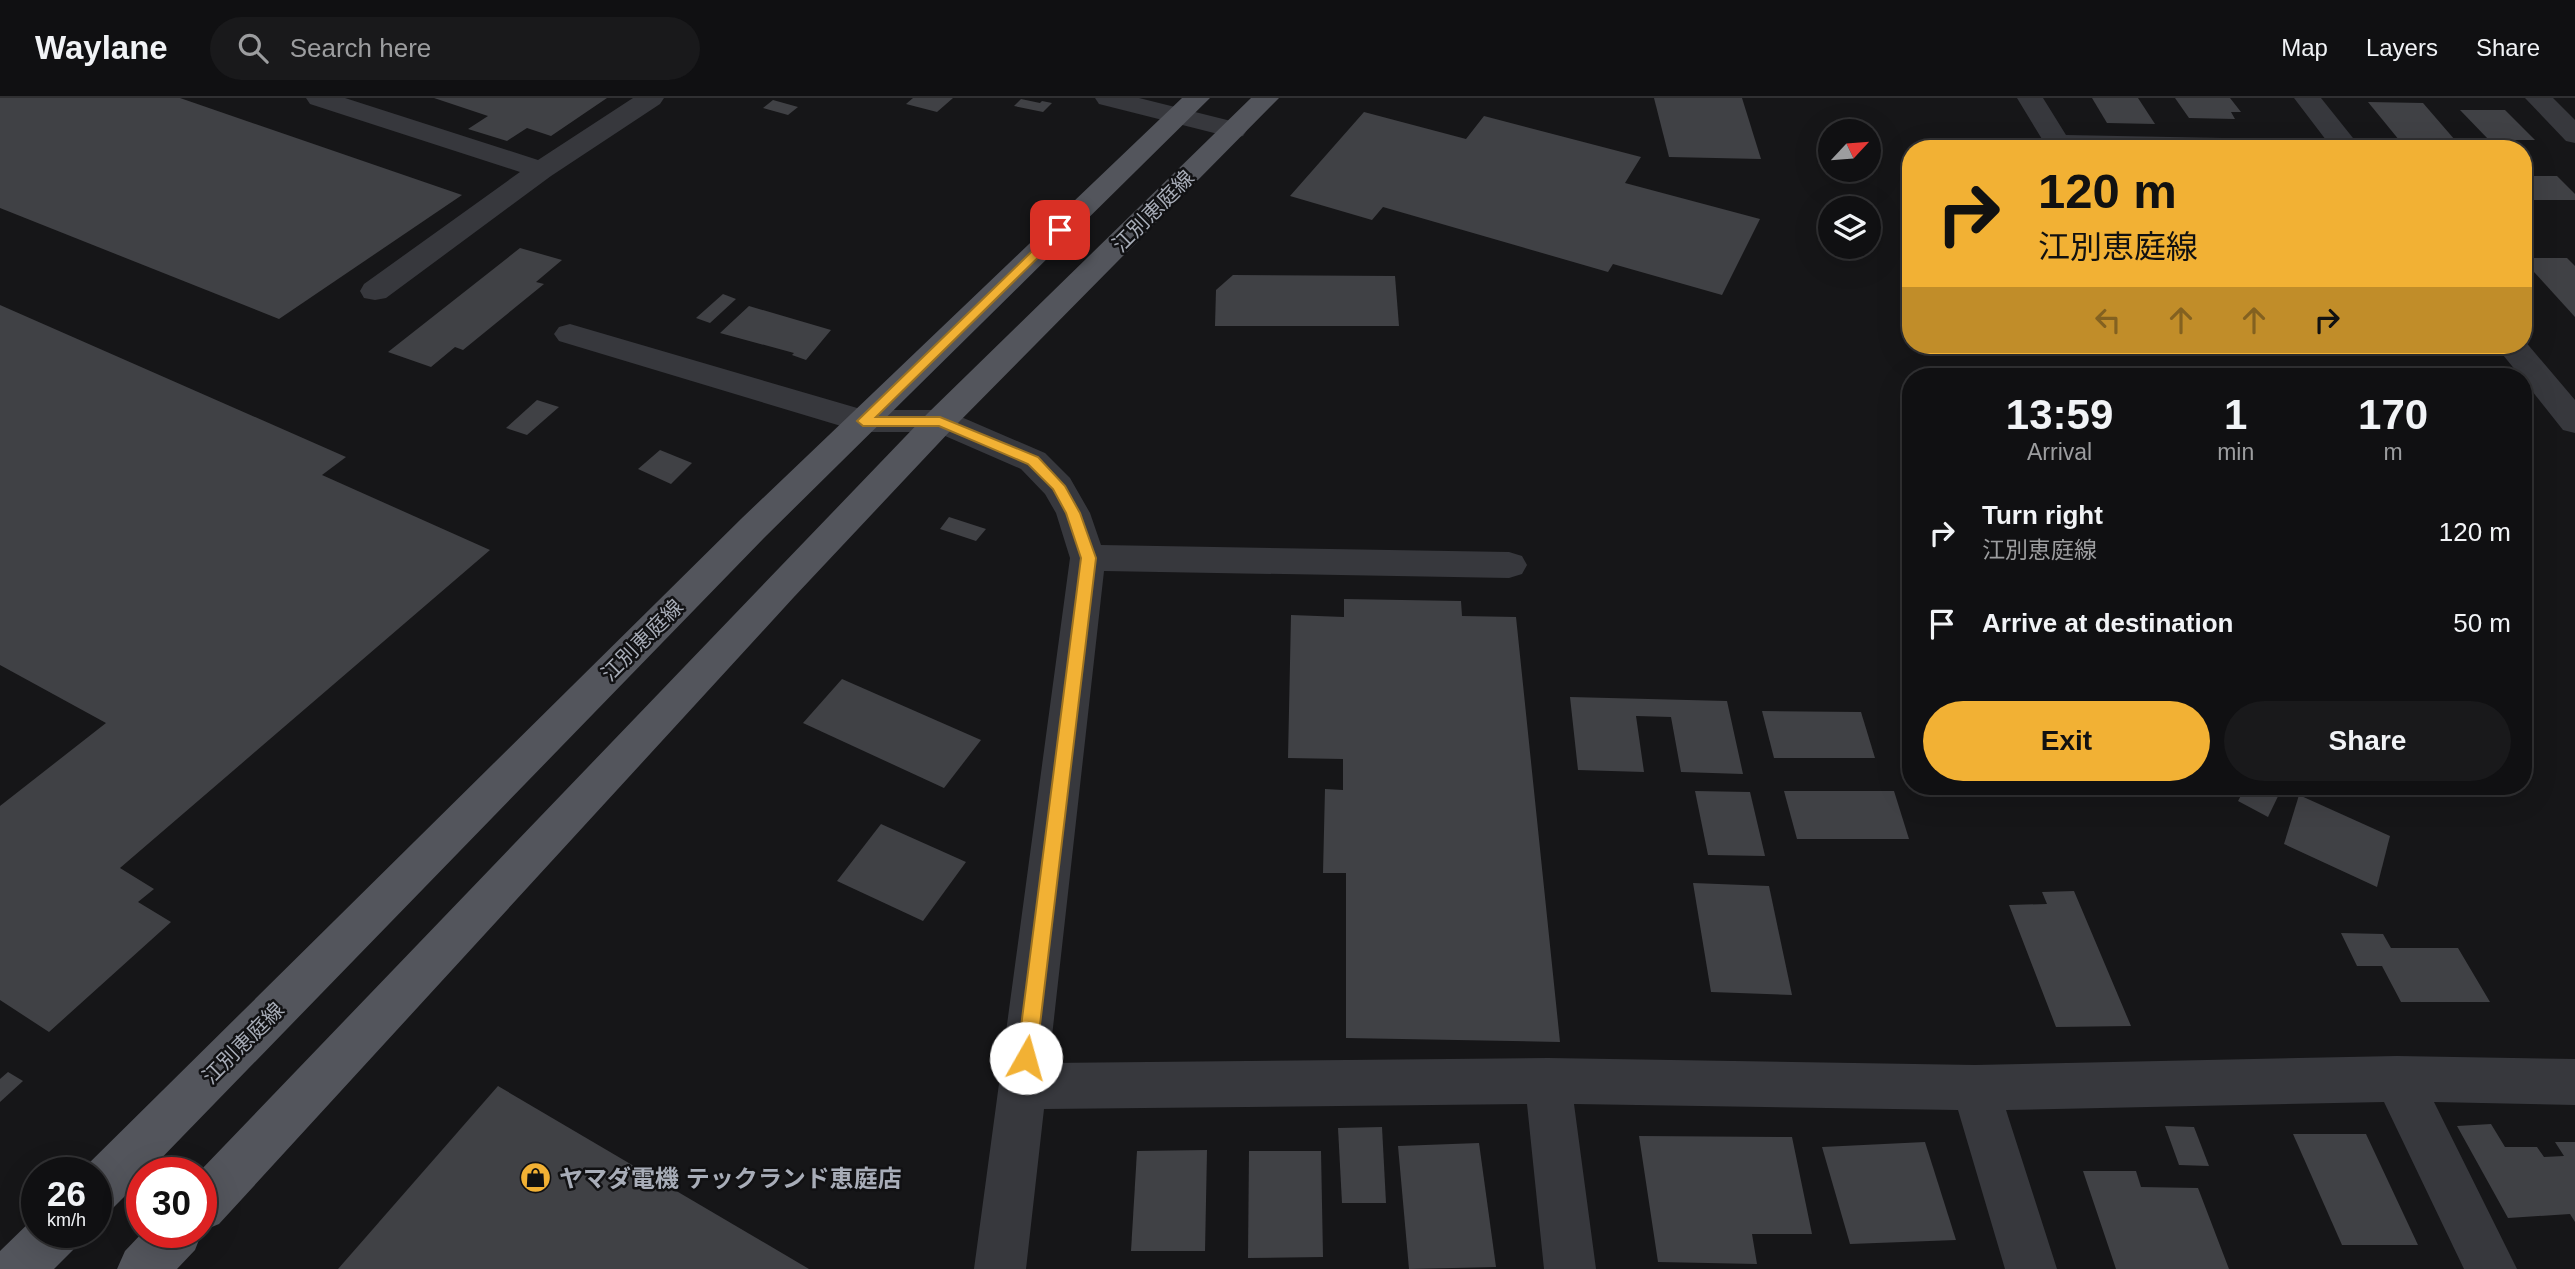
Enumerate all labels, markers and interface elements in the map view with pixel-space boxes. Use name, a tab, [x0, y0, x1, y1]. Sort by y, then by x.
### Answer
search box	[210, 17, 700, 80]
text: Waylane	[35, 29, 168, 66]
icon: search	[234, 29, 272, 67]
text: Search here	[290, 33, 431, 63]
text: Map	[2281, 34, 2328, 61]
text: Layers	[2366, 34, 2438, 61]
text: Share	[2476, 34, 2540, 61]
north arrow	[1818, 119, 1881, 182]
map controls	[1818, 119, 1881, 259]
text: 120 m	[2038, 164, 2177, 218]
street label: 江別恵庭線	[1108, 166, 1198, 256]
icon: right	[1923, 168, 2014, 259]
button: layers	[1818, 196, 1881, 259]
pin	[1030, 200, 1090, 260]
icon: arrive	[1041, 211, 1079, 249]
text: 江別恵庭線	[2038, 229, 2198, 265]
icon: left	[2089, 301, 2127, 339]
icon: ahead	[2162, 301, 2200, 339]
icon: ahead	[2235, 301, 2273, 339]
icon: right	[2308, 301, 2346, 339]
text: 13:59	[2006, 391, 2113, 438]
text: 1	[2224, 391, 2247, 438]
text: 170	[2358, 391, 2428, 438]
text: Arrival	[2027, 439, 2092, 465]
text: min	[2217, 439, 2254, 465]
text: m	[2384, 439, 2403, 465]
text: Turn right	[1982, 500, 2103, 530]
icon: right	[1923, 514, 1961, 552]
text: 120 m	[2439, 517, 2511, 547]
text: 江別恵庭線	[1982, 537, 2097, 563]
street label: 江別恵庭線	[597, 595, 687, 685]
icon: arrive	[1923, 605, 1961, 643]
text: Arrive at destination	[1982, 608, 2233, 638]
text: 50 m	[2453, 608, 2511, 638]
button: Exit	[1923, 701, 2210, 781]
button: Share	[2224, 701, 2511, 781]
street label: 江別恵庭線	[198, 998, 288, 1088]
position arrow	[989, 1021, 1063, 1095]
speed limit sign: 30	[126, 1157, 217, 1248]
shop icon: ヤマダ電機 テックランド恵庭店	[519, 1161, 553, 1195]
place label: ヤマダ電機 テックランド恵庭店	[559, 1165, 902, 1192]
text: 26	[47, 1174, 86, 1213]
text: km/h	[47, 1210, 86, 1230]

